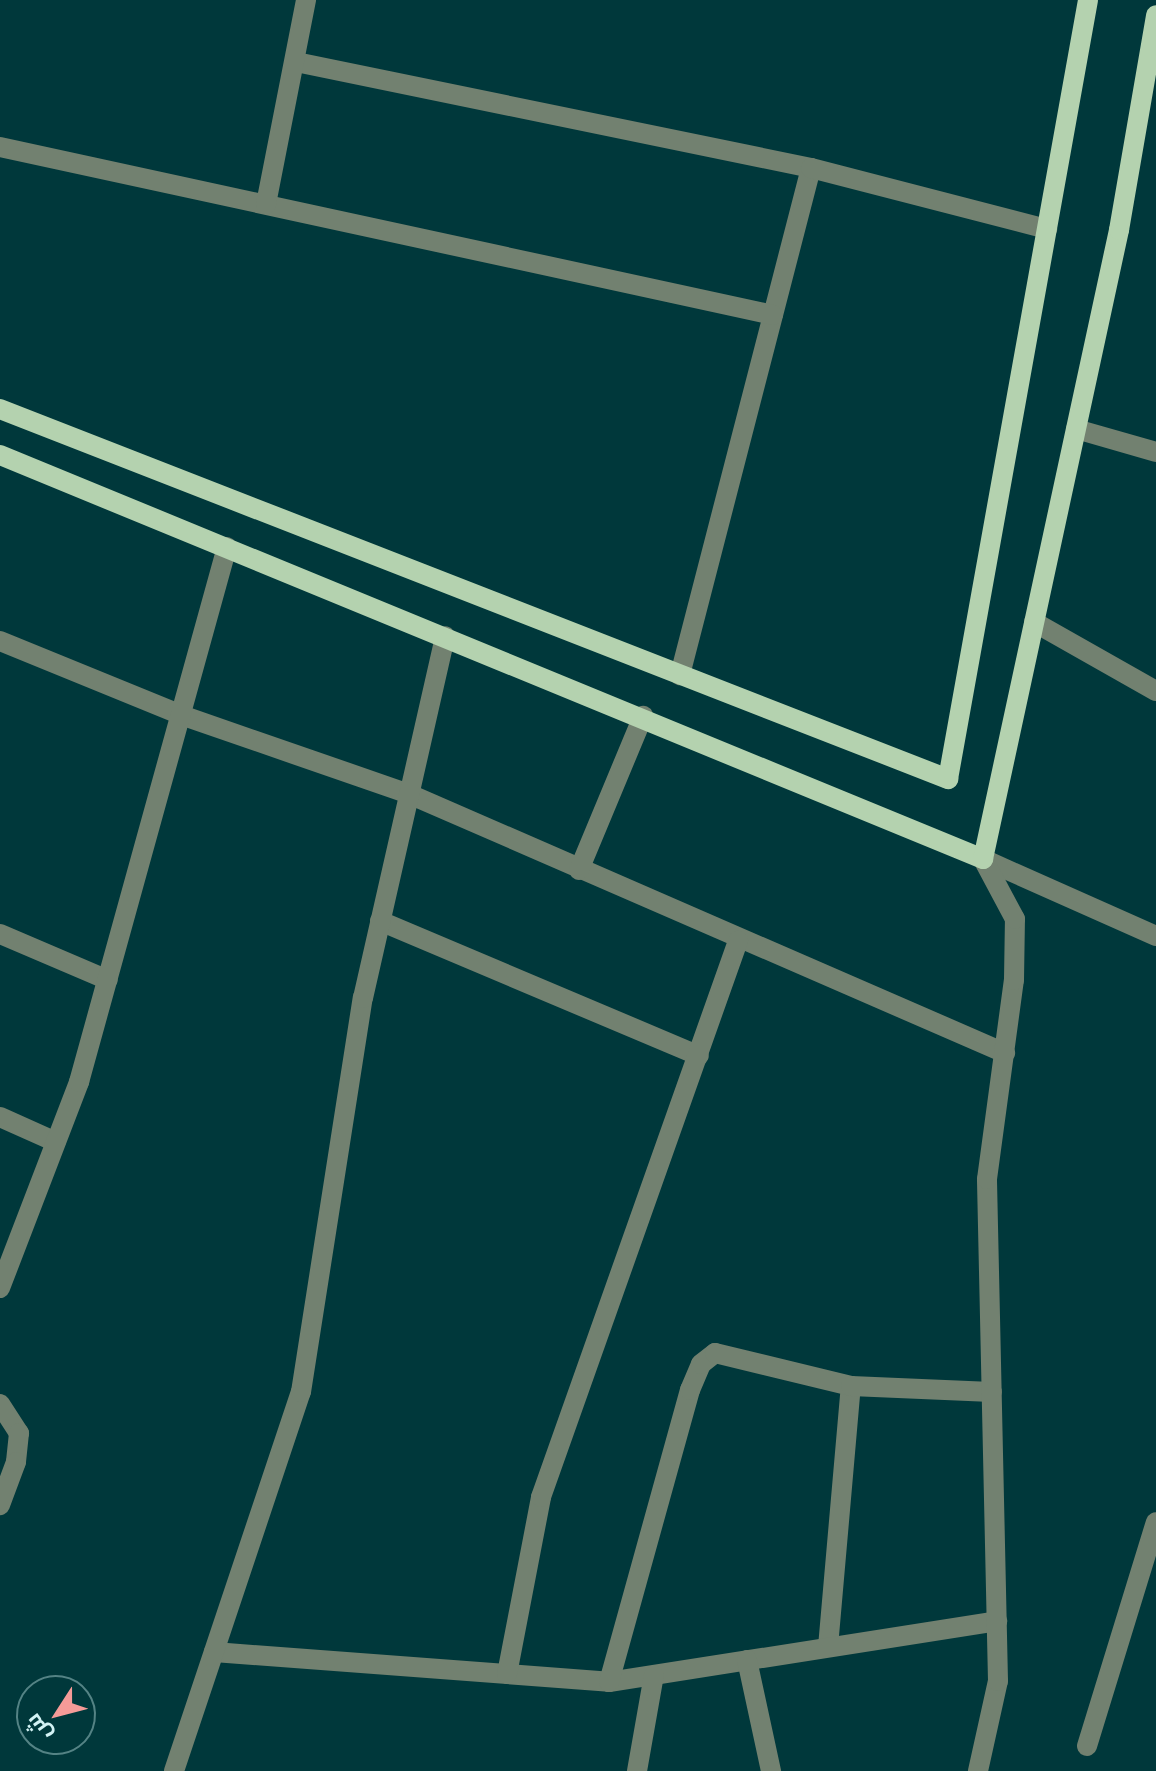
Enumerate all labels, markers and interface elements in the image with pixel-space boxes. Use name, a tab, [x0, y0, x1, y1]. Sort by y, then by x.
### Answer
north arrow	[16, 1675, 96, 1755]
text: ش	[19, 1709, 56, 1747]

